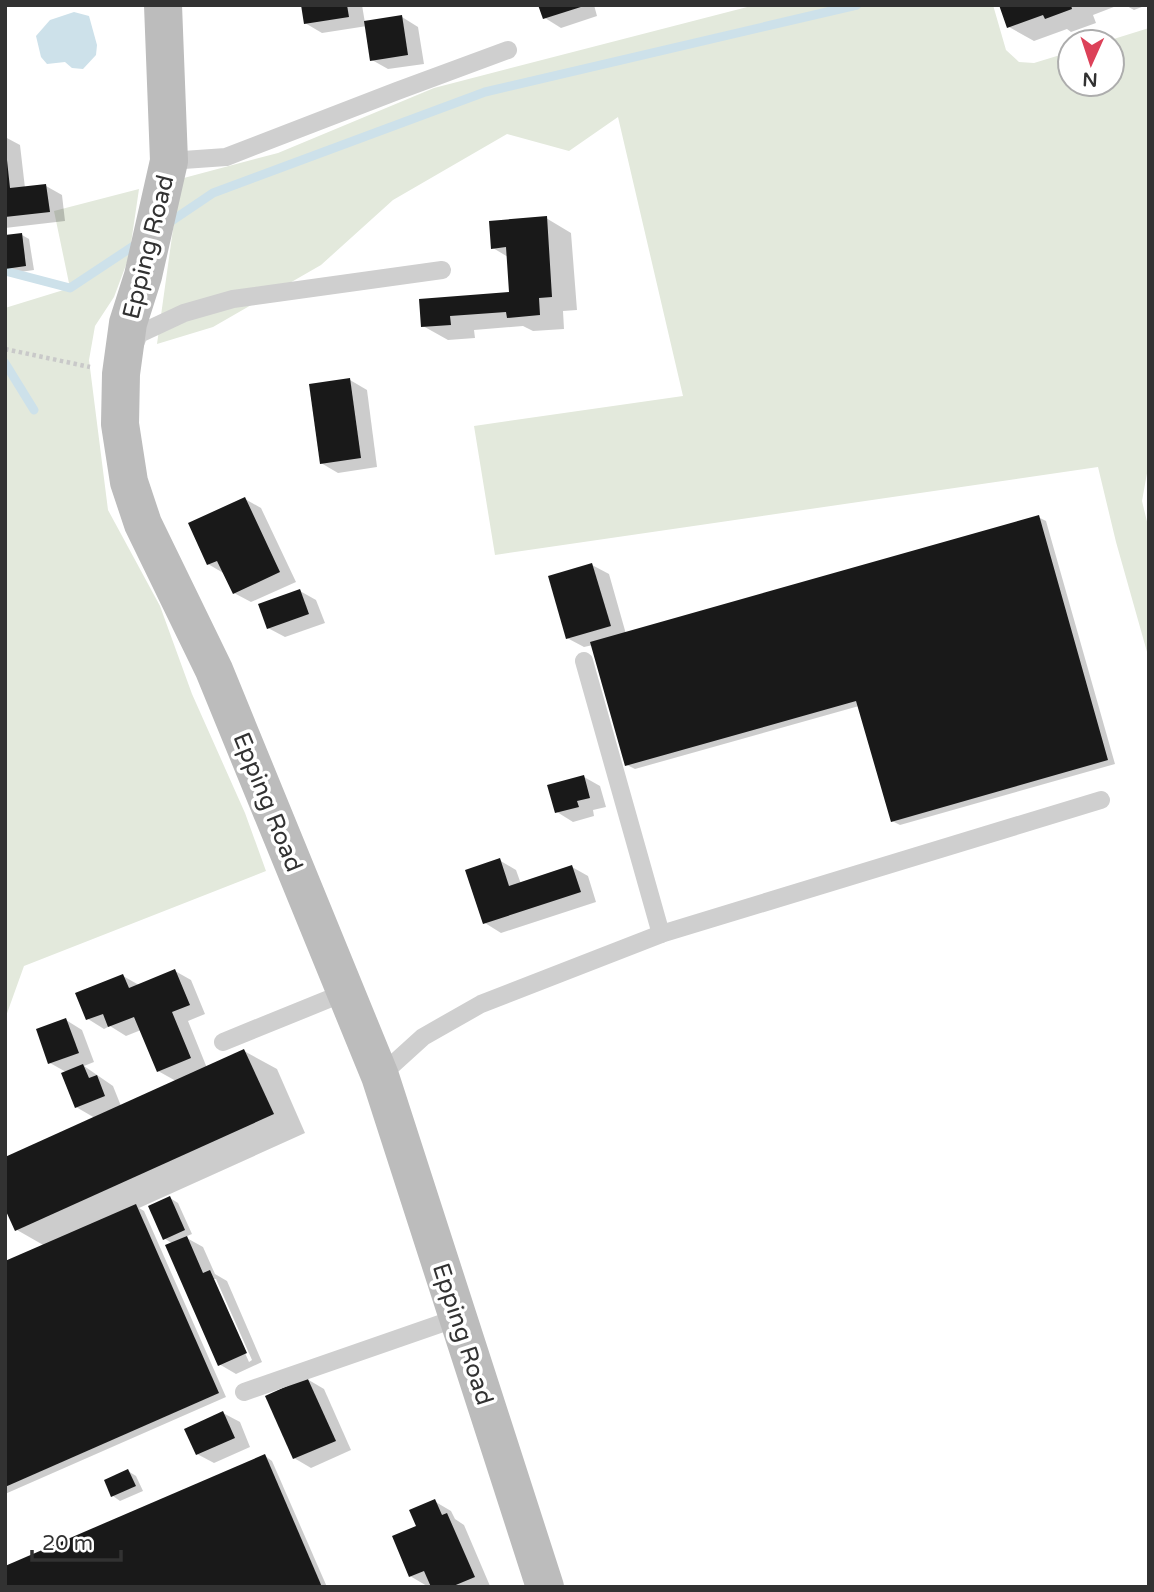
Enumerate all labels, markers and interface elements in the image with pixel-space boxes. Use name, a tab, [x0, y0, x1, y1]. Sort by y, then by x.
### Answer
north arrow	[1056, 28, 1126, 98]
text: N	[1082, 68, 1098, 90]
street label: Epping Road	[117, 172, 180, 322]
street label: Epping Road	[226, 728, 309, 876]
street label: Epping Road	[426, 1259, 499, 1409]
scale bar	[32, 1518, 121, 1562]
text: 20 m	[42, 1531, 93, 1556]

